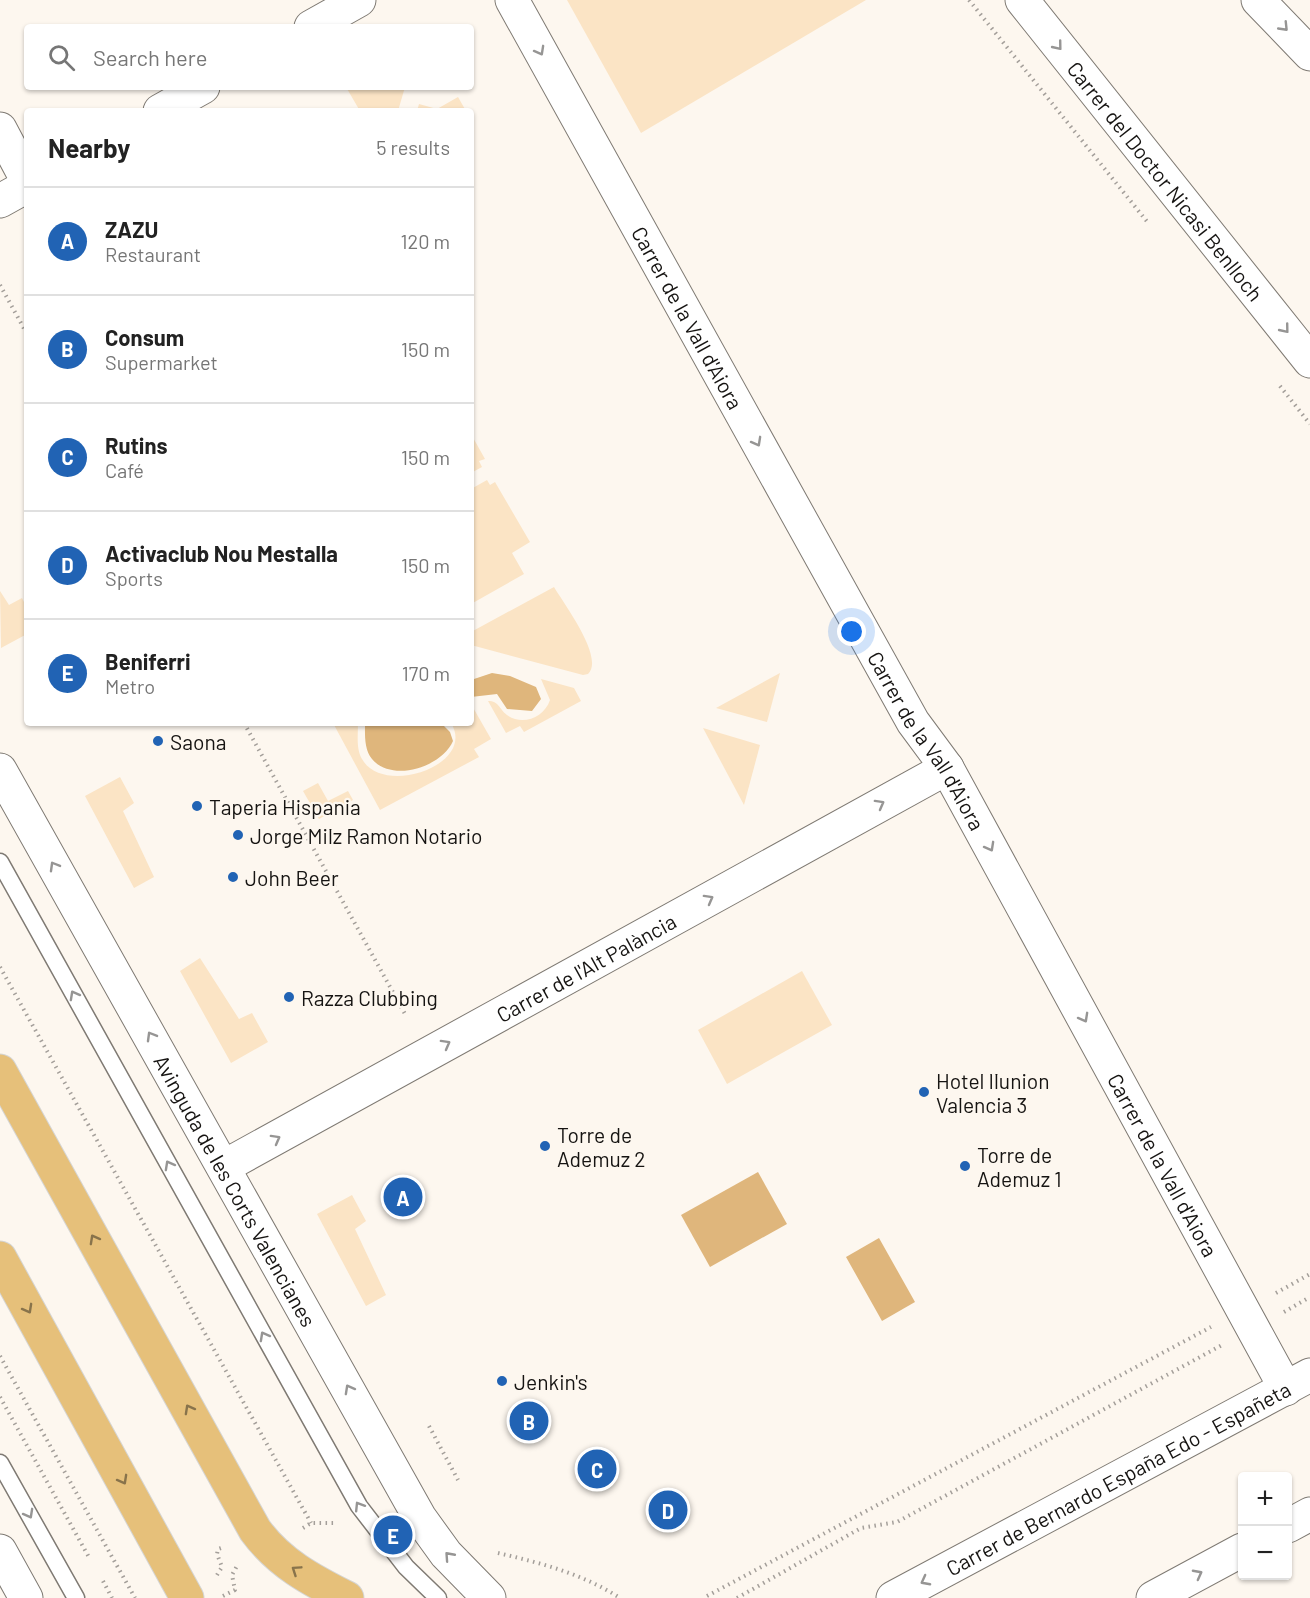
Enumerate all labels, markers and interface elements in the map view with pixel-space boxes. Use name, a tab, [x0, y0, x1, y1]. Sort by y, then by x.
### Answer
one-way arrow	[1277, 20, 1288, 30]
search box	[24, 24, 474, 90]
one-way arrow	[1051, 39, 1062, 50]
icon: search	[45, 41, 78, 74]
text: Search here	[93, 44, 207, 70]
one-way arrow	[533, 45, 544, 55]
street label: Carrer del Doctor Nicasi Benlloch	[1063, 56, 1269, 305]
text: Nearby	[48, 132, 130, 163]
text: 5 results	[376, 135, 450, 159]
text: ZAZU	[105, 216, 158, 242]
street label: Carrer de la Vall d'Aiora	[628, 222, 749, 413]
text: A	[61, 229, 74, 253]
text: 120 m	[400, 229, 450, 253]
text: Restaurant	[105, 242, 201, 266]
one-way arrow	[1277, 322, 1288, 333]
text: Consum	[105, 324, 184, 350]
text: B	[61, 337, 74, 361]
text: 150 m	[401, 337, 450, 361]
text: Supermarket	[105, 350, 218, 374]
text: Rutins	[105, 432, 168, 458]
one-way arrow	[750, 436, 762, 446]
text: C	[61, 445, 74, 469]
text: 150 m	[401, 445, 450, 469]
text: Café	[105, 458, 144, 482]
text: Activaclub Nou Mestalla	[105, 540, 338, 566]
text: D	[61, 553, 74, 577]
text: 150 m	[401, 553, 450, 577]
text: Sports	[105, 566, 163, 590]
your location	[837, 617, 866, 646]
street label: Carrer de la Vall d'Aiora	[863, 646, 991, 834]
text: Beniferri	[105, 648, 191, 674]
text: E	[62, 661, 73, 685]
text: 170 m	[402, 661, 450, 685]
text: Metro	[105, 674, 155, 698]
place label: Saona	[170, 729, 226, 754]
marker: Saona	[151, 734, 165, 748]
place label: Taperia Hispania	[209, 794, 361, 819]
marker: Taperia Hispania	[190, 799, 204, 813]
one-way arrow	[873, 800, 884, 812]
place label: Jorge Milz Ramon Notario	[250, 823, 482, 848]
marker: Jorge Milz Ramon Notario	[231, 828, 245, 842]
one-way arrow	[983, 841, 994, 852]
one-way arrow	[50, 862, 62, 872]
place label: John Beer	[245, 865, 339, 890]
marker: John Beer	[226, 870, 240, 884]
one-way arrow	[703, 895, 713, 906]
street label: Carrer de l'Alt Palància	[492, 908, 680, 1027]
place label: Razza Clubbing	[301, 985, 438, 1010]
marker: Razza Clubbing	[282, 990, 296, 1004]
one-way arrow	[70, 991, 81, 1001]
one-way arrow	[1077, 1012, 1088, 1023]
one-way arrow	[146, 1032, 158, 1042]
one-way arrow	[440, 1040, 451, 1051]
street label: Avinguda de les Corts Valencianes	[150, 1050, 322, 1331]
place label: Hotel Ilunion Valencia 3	[936, 1068, 1050, 1117]
street label: Carrer de la Vall d'Aiora	[1103, 1069, 1224, 1261]
marker: Hotel Ilunion Valencia 3	[917, 1085, 931, 1099]
place label: Torre de Ademuz 2	[557, 1122, 646, 1171]
one-way arrow	[270, 1135, 280, 1146]
marker: Torre de Ademuz 2	[538, 1139, 552, 1153]
place label: Torre de Ademuz 1	[977, 1142, 1062, 1191]
marker: Torre de Ademuz 1	[958, 1159, 972, 1173]
one-way arrow	[165, 1161, 176, 1171]
pin: A	[384, 1174, 422, 1220]
one-way arrow	[90, 1235, 101, 1245]
one-way arrow	[21, 1303, 33, 1313]
one-way arrow	[260, 1331, 271, 1342]
place label: Jenkin's	[514, 1369, 588, 1394]
marker: Jenkin's	[495, 1374, 509, 1388]
street label: Carrer de Bernardo España Edo - Españeta	[941, 1375, 1294, 1580]
one-way arrow	[345, 1385, 356, 1395]
pin: B	[510, 1398, 548, 1444]
one-way arrow	[184, 1405, 196, 1415]
pin: C	[578, 1446, 616, 1492]
map controls	[1238, 1472, 1292, 1580]
button: +	[1238, 1472, 1292, 1526]
one-way arrow	[116, 1474, 127, 1484]
pin: D	[648, 1488, 688, 1532]
one-way arrow	[355, 1502, 367, 1512]
one-way arrow	[21, 1508, 33, 1518]
pin: E	[374, 1512, 412, 1558]
button: −	[1238, 1526, 1292, 1580]
one-way arrow	[445, 1552, 456, 1563]
one-way arrow	[291, 1566, 302, 1577]
one-way arrow	[1192, 1570, 1202, 1581]
one-way arrow	[921, 1574, 931, 1585]

